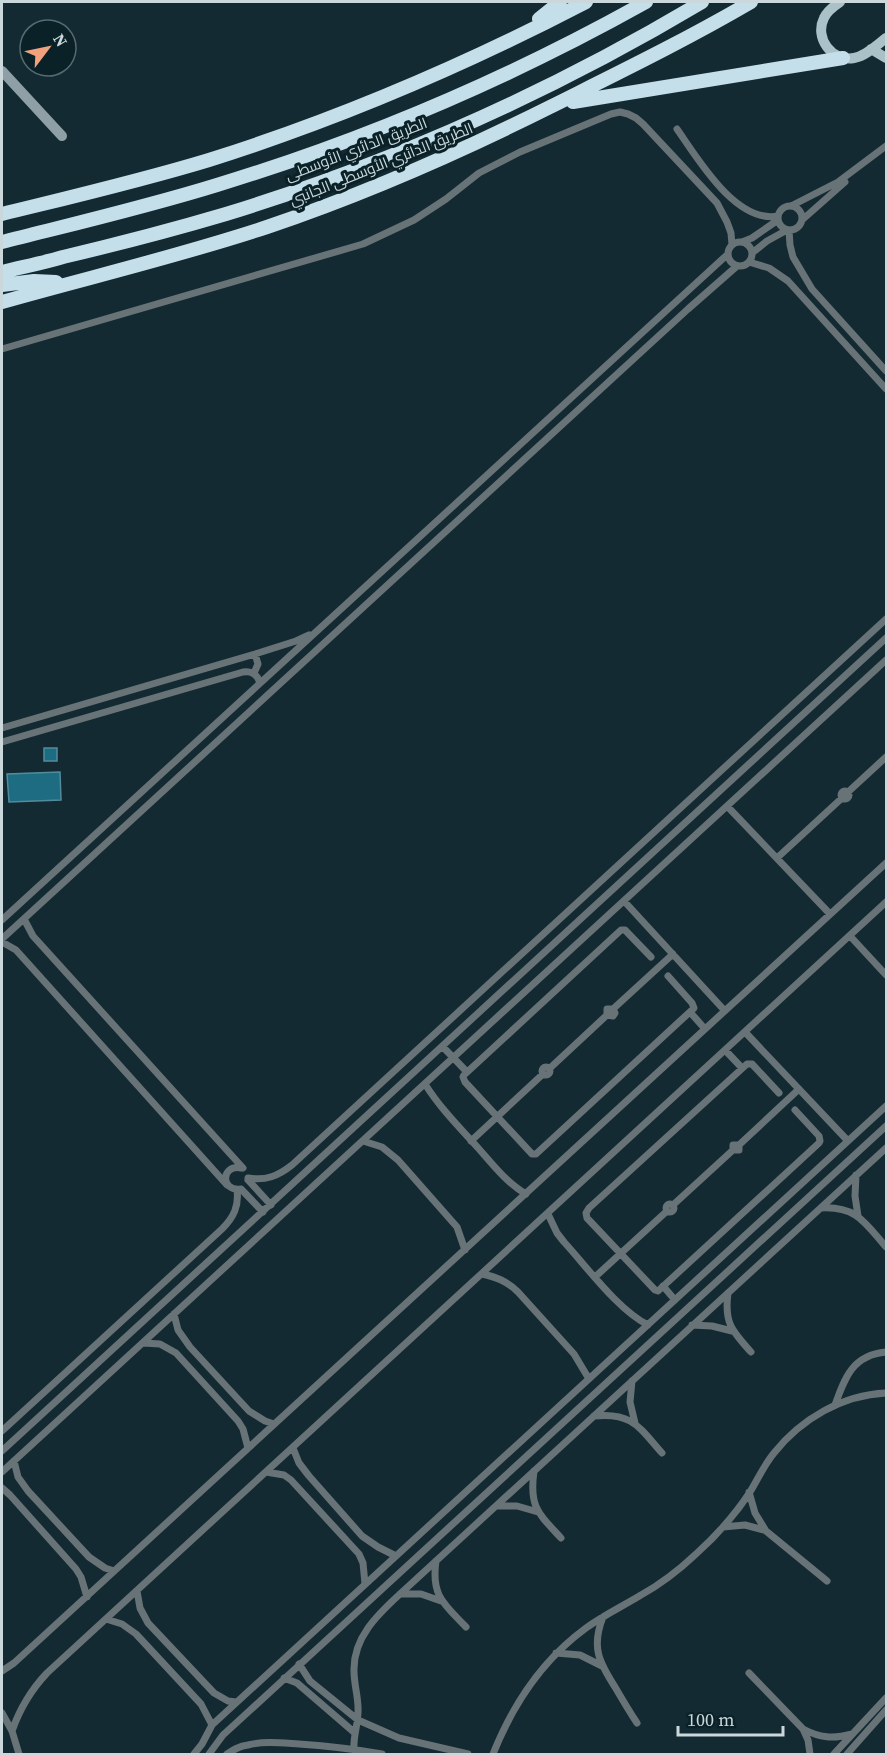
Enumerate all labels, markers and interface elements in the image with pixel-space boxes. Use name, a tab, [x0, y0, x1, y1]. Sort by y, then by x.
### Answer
north arrow	[18, 18, 78, 78]
text: N	[48, 29, 73, 51]
street label: الطريق الدائري الأوسطى	[282, 112, 431, 188]
street label: الطريق الدائري الأوسطى الجانبي	[286, 118, 477, 212]
scale bar	[678, 1699, 783, 1737]
text: 100 m	[687, 1707, 734, 1732]

